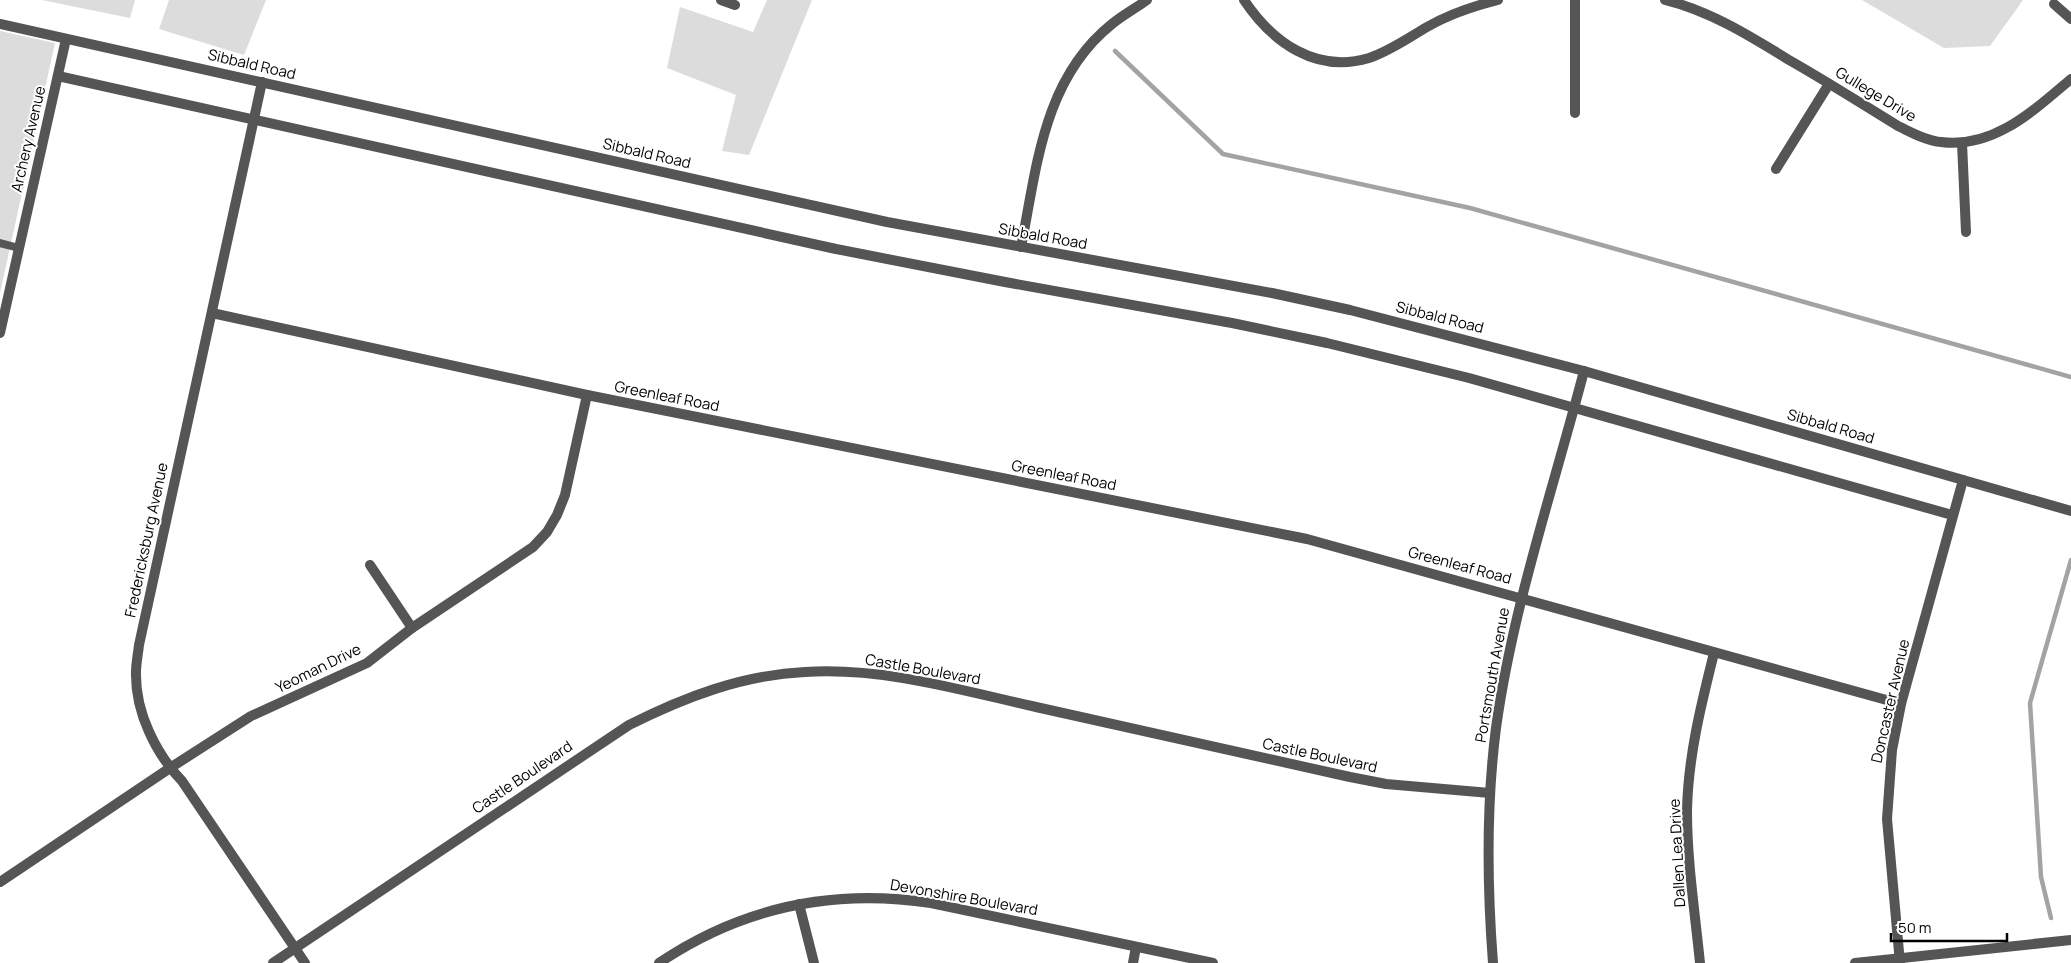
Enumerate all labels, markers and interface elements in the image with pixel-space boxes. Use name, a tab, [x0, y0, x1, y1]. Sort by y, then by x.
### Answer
street label: Sibbald Road	[206, 44, 298, 84]
street label: Gullege Drive	[1832, 62, 1921, 127]
street label: Archery Avenue	[6, 84, 50, 194]
street label: Sibbald Road	[601, 133, 693, 173]
street label: Sibbald Road	[997, 218, 1089, 254]
street label: Sibbald Road	[1394, 296, 1486, 338]
street label: Greenleaf Road	[613, 376, 721, 416]
street label: Sibbald Road	[1785, 404, 1877, 448]
street label: Greenleaf Road	[1010, 455, 1118, 495]
street label: Fredericksburg Avenue	[119, 460, 173, 619]
street label: Greenleaf Road	[1406, 541, 1514, 589]
street label: Portsmouth Avenue	[1470, 606, 1514, 744]
street label: Doncaster Avenue	[1866, 637, 1915, 765]
street label: Yeoman Drive	[272, 638, 365, 698]
street label: Castle Boulevard	[864, 649, 982, 689]
street label: Castle Boulevard	[1261, 733, 1379, 777]
street label: Castle Boulevard	[468, 736, 576, 818]
street label: Dallen Lea Drive	[1664, 798, 1690, 908]
street label: Devonshire Boulevard	[889, 874, 1039, 920]
scale bar	[1891, 910, 2007, 942]
text: 50 m	[1898, 917, 1932, 938]

